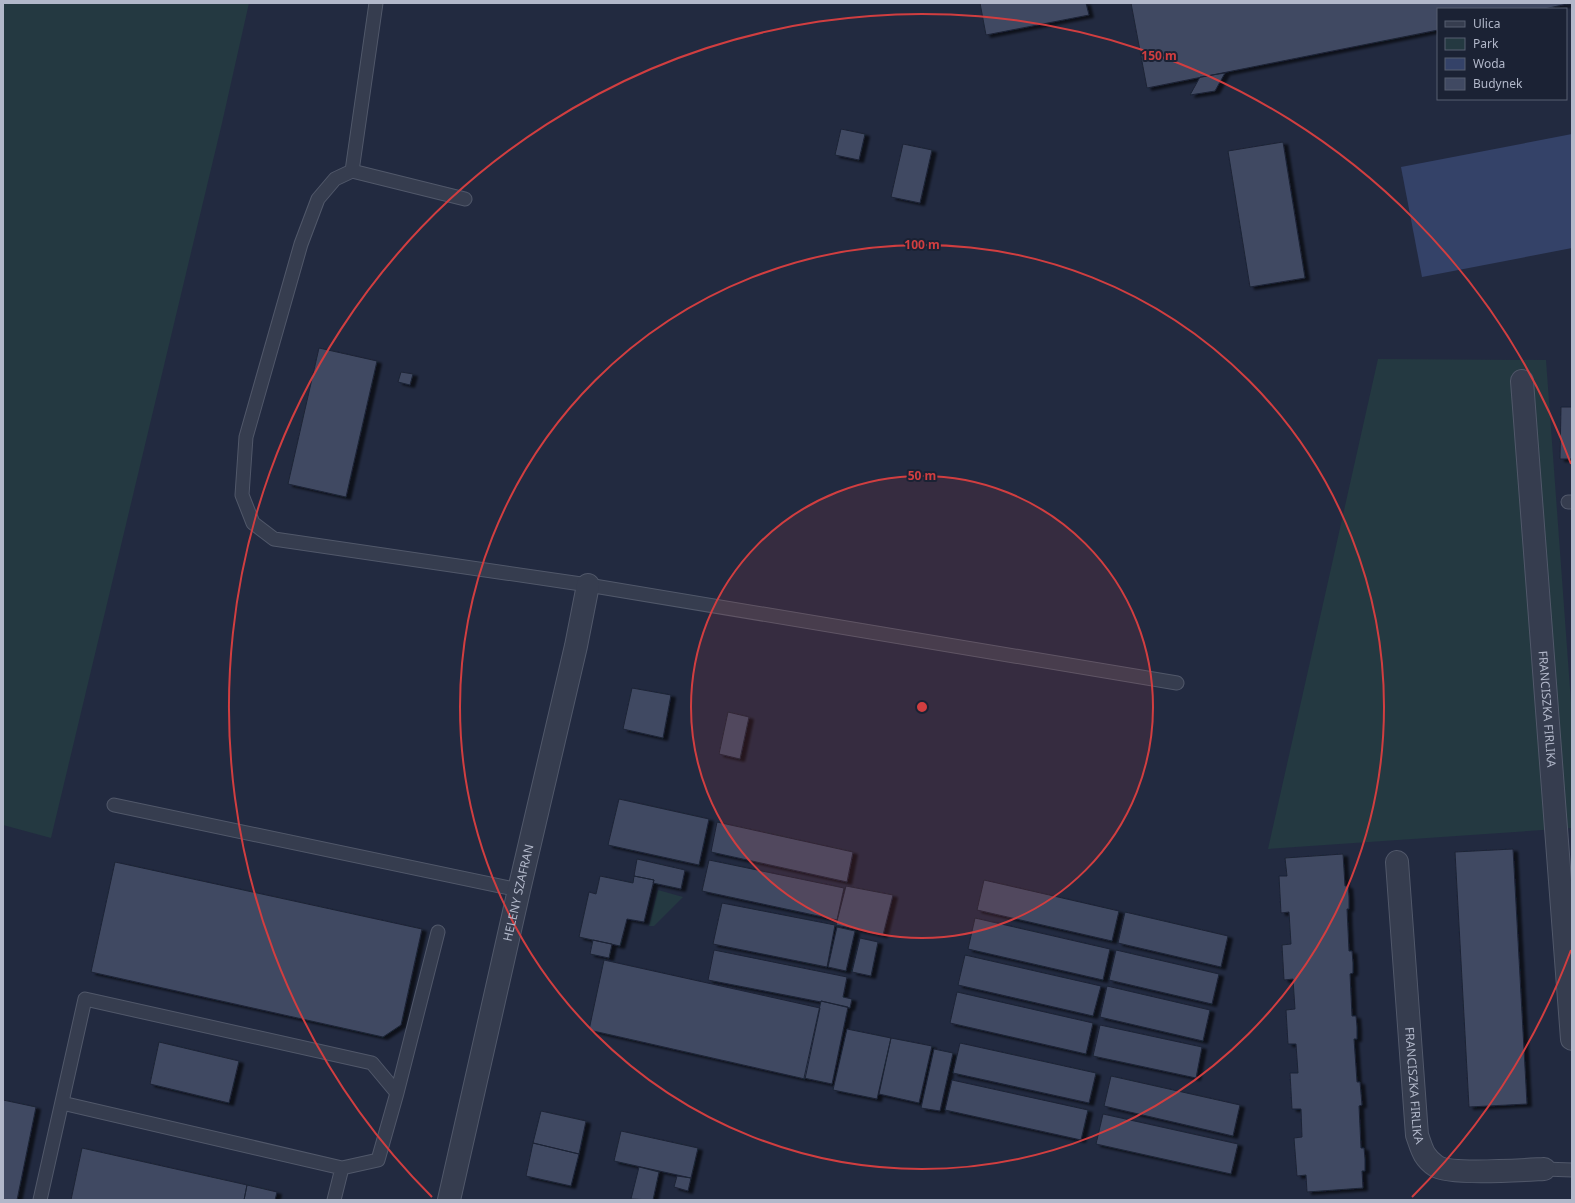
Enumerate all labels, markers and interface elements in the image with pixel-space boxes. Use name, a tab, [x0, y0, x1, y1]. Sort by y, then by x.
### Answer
legend	[1437, 8, 1567, 100]
text: Ulica	[1473, 15, 1500, 32]
text: Park	[1473, 35, 1499, 52]
text: 150 m	[1141, 47, 1177, 64]
text: Woda	[1473, 55, 1505, 72]
text: Budynek	[1473, 75, 1523, 92]
text: 100 m	[904, 236, 940, 253]
text: 50 m	[908, 467, 936, 484]
street label: FRANCISZKA FIRLIKA	[1535, 650, 1560, 768]
centre of rings	[915, 700, 929, 714]
street label: HELENY SZAFRAN	[499, 842, 537, 943]
street label: FRANCISZKA FIRLIKA	[1401, 1026, 1429, 1146]

